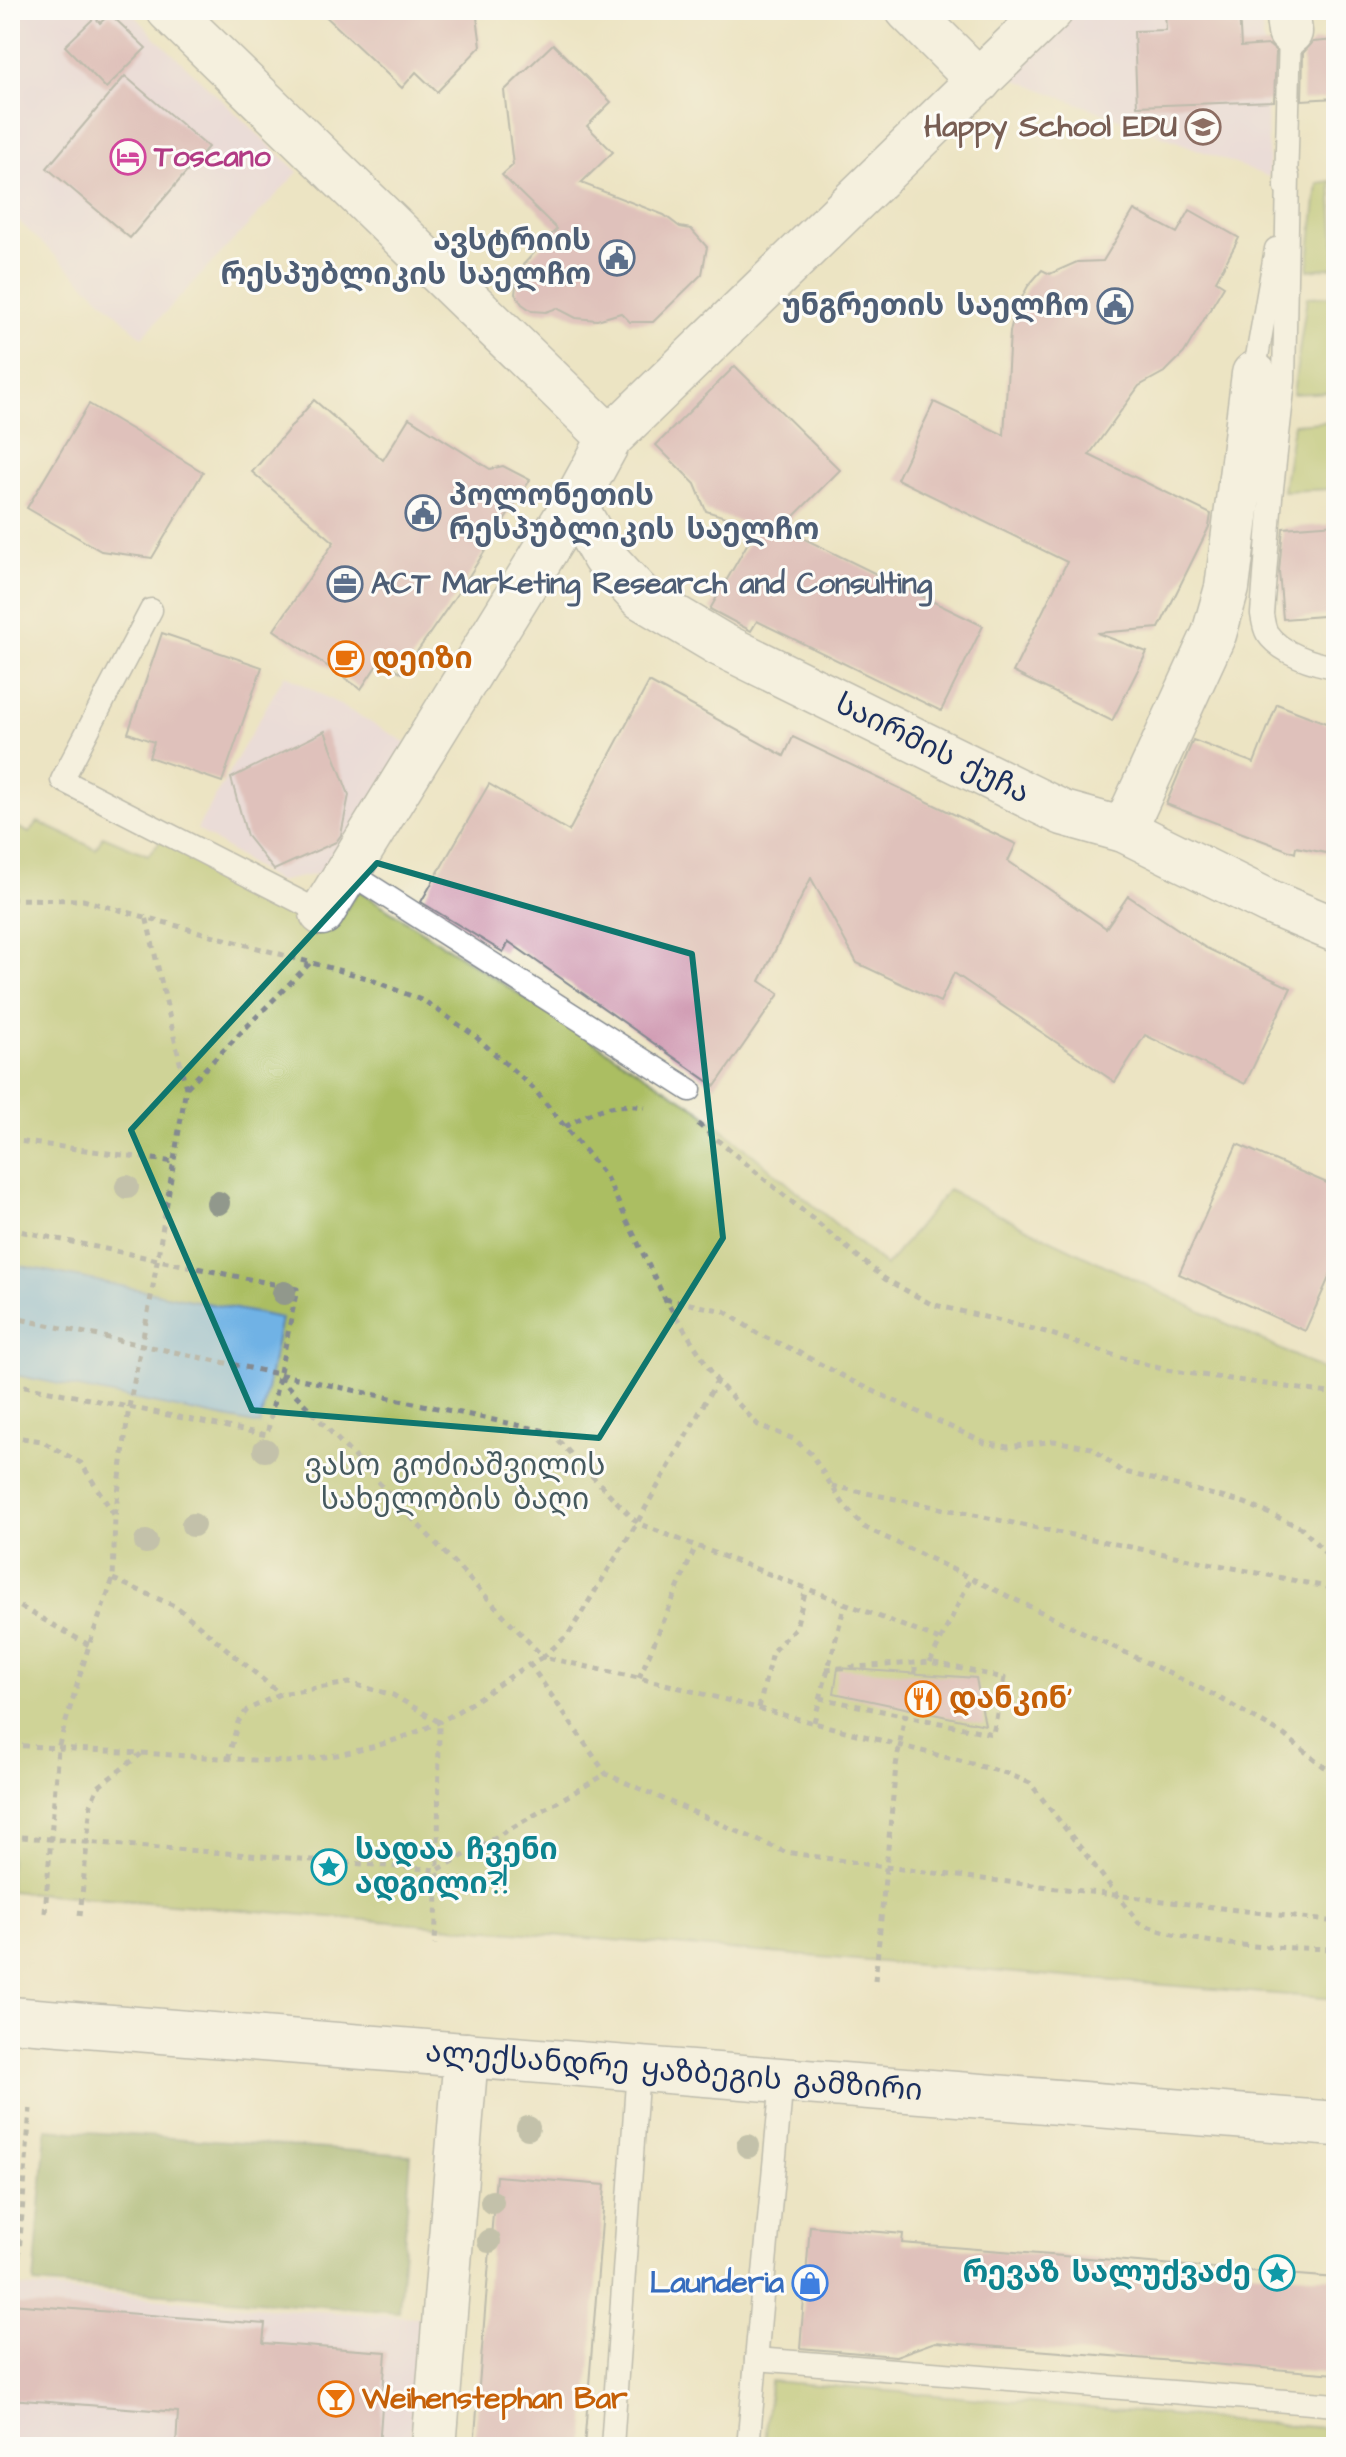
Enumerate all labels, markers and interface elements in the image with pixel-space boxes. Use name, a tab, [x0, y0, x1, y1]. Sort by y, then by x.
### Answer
place label: Happy School EDU	[924, 106, 1177, 150]
school or university icon: Happy School EDU	[1184, 108, 1222, 146]
place label: Toscano	[153, 136, 271, 178]
hotel icon: Toscano	[109, 138, 147, 176]
place label: ავსტრიის რესპუბლიკის საელჩო	[221, 220, 591, 296]
public building icon: ავსტრიის რესპუბლიკის საელჩო	[598, 239, 636, 277]
place label: უნგრეთის საელჩო	[782, 285, 1089, 327]
public building icon: უნგრეთის საელჩო	[1096, 287, 1134, 325]
place label: პოლონეთის რესპუბლიკის საელჩო	[449, 475, 819, 551]
public building icon: პოლონეთის რესპუბლიკის საელჩო	[404, 494, 442, 532]
place label: ACT Marketing Research and Consulting	[371, 563, 933, 607]
office icon: ACT Marketing Research and Consulting	[326, 565, 364, 603]
place label: დეიზი	[372, 638, 473, 680]
cafe icon: დეიზი	[327, 640, 365, 678]
street label: საირმის ქუჩა	[828, 683, 1037, 814]
park label: ვასო გოძიაშვილის სახელობის ბაღი	[305, 1445, 605, 1521]
place label: დანკინ'	[949, 1678, 1072, 1720]
restaurant icon: დანკინ'	[904, 1680, 942, 1718]
place label: სადაა ჩვენი ადგილი?!	[355, 1829, 558, 1905]
place icon: სადაა ჩვენი ადგილი?!	[310, 1848, 348, 1886]
street label: ალექსანდრე ყაზბეგის გამზირი	[424, 2031, 924, 2112]
place label: რევაზ სალუქვაძე	[962, 2252, 1251, 2294]
place icon: რევაზ სალუქვაძე	[1258, 2254, 1296, 2292]
place label: Launderia	[650, 2262, 785, 2304]
shop icon: Launderia	[791, 2264, 829, 2302]
place label: Weihenstephan Bar	[361, 2378, 628, 2421]
bar icon: Weihenstephan Bar	[317, 2380, 355, 2418]

